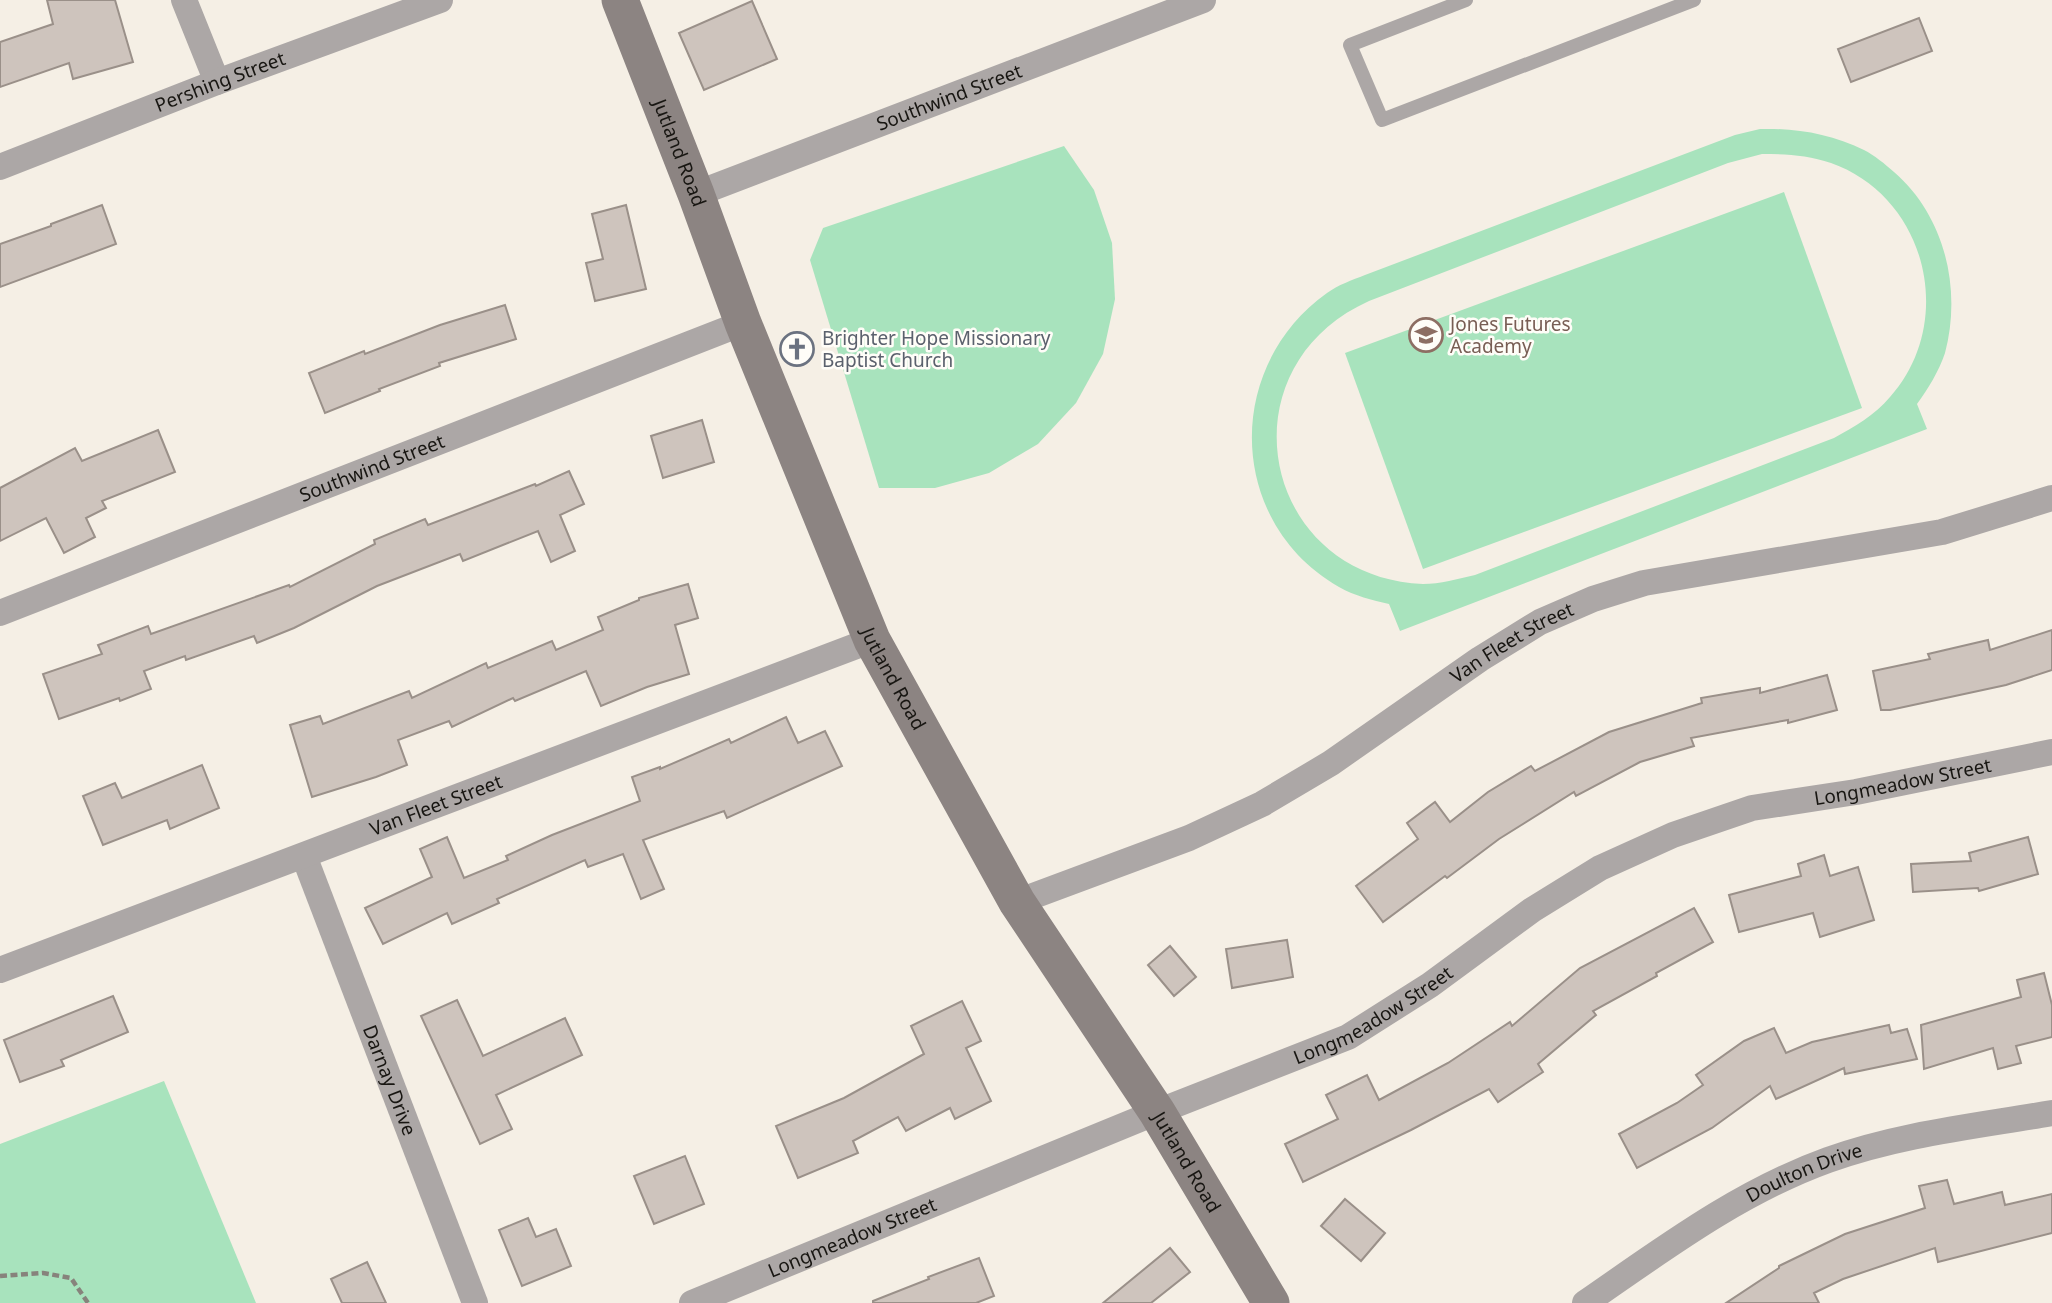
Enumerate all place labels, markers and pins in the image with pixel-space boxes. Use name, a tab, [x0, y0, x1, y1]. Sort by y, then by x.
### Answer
place label: Jones Futures Academy	[1448, 311, 1571, 359]
school or university icon: Jones Futures Academy	[1407, 316, 1445, 354]
place label: Brighter Hope Missionary Baptist Church	[822, 325, 1051, 373]
church icon: Brighter Hope Missionary Baptist Church	[778, 330, 816, 368]

